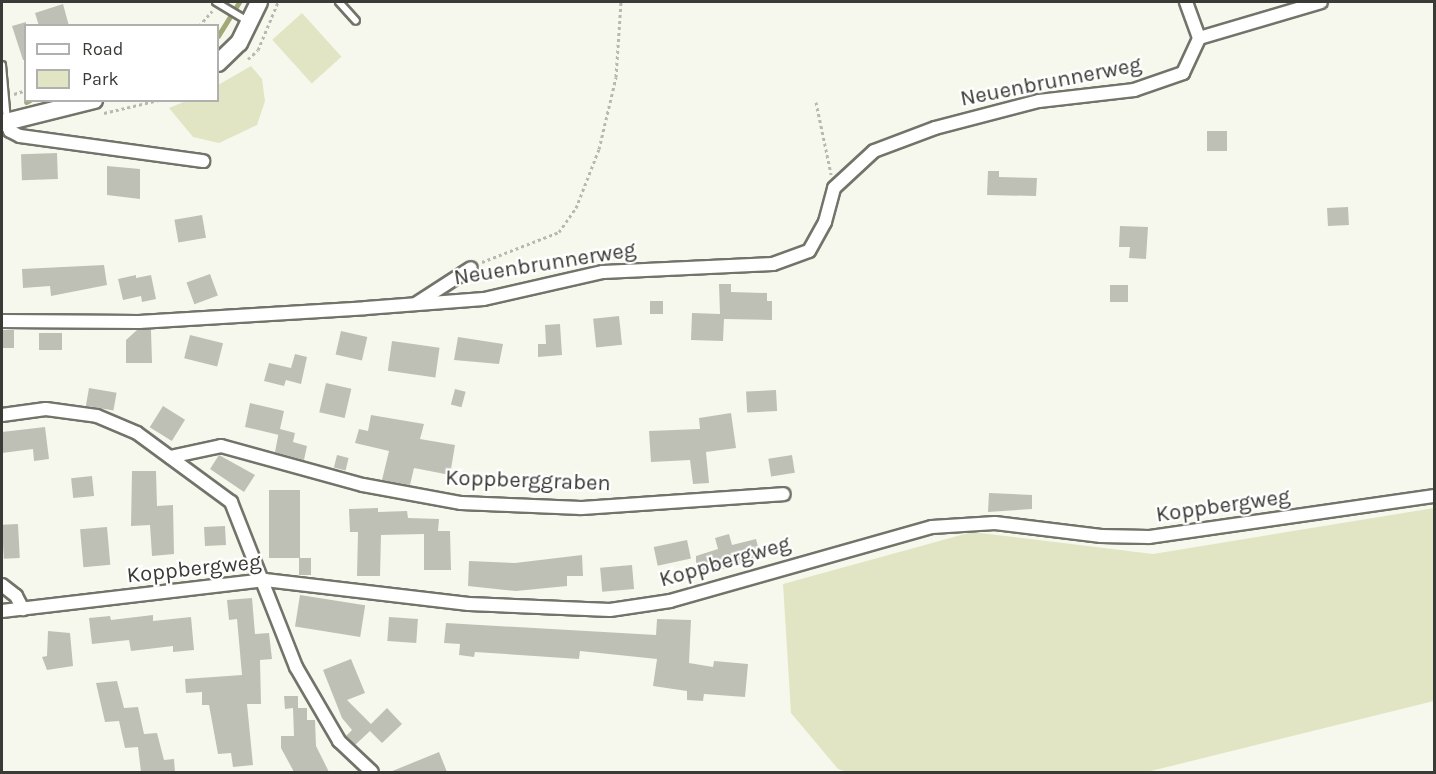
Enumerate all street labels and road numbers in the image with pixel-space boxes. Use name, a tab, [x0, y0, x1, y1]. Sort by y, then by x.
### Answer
street label: Neuenbrunnerweg	[958, 51, 1144, 113]
street label: Neuenbrunnerweg	[452, 237, 638, 291]
street label: Koppberggraben	[445, 465, 611, 497]
street label: Koppbergweg	[1154, 484, 1292, 528]
street label: Koppbergweg	[656, 531, 794, 593]
street label: Koppbergweg	[125, 549, 263, 589]

